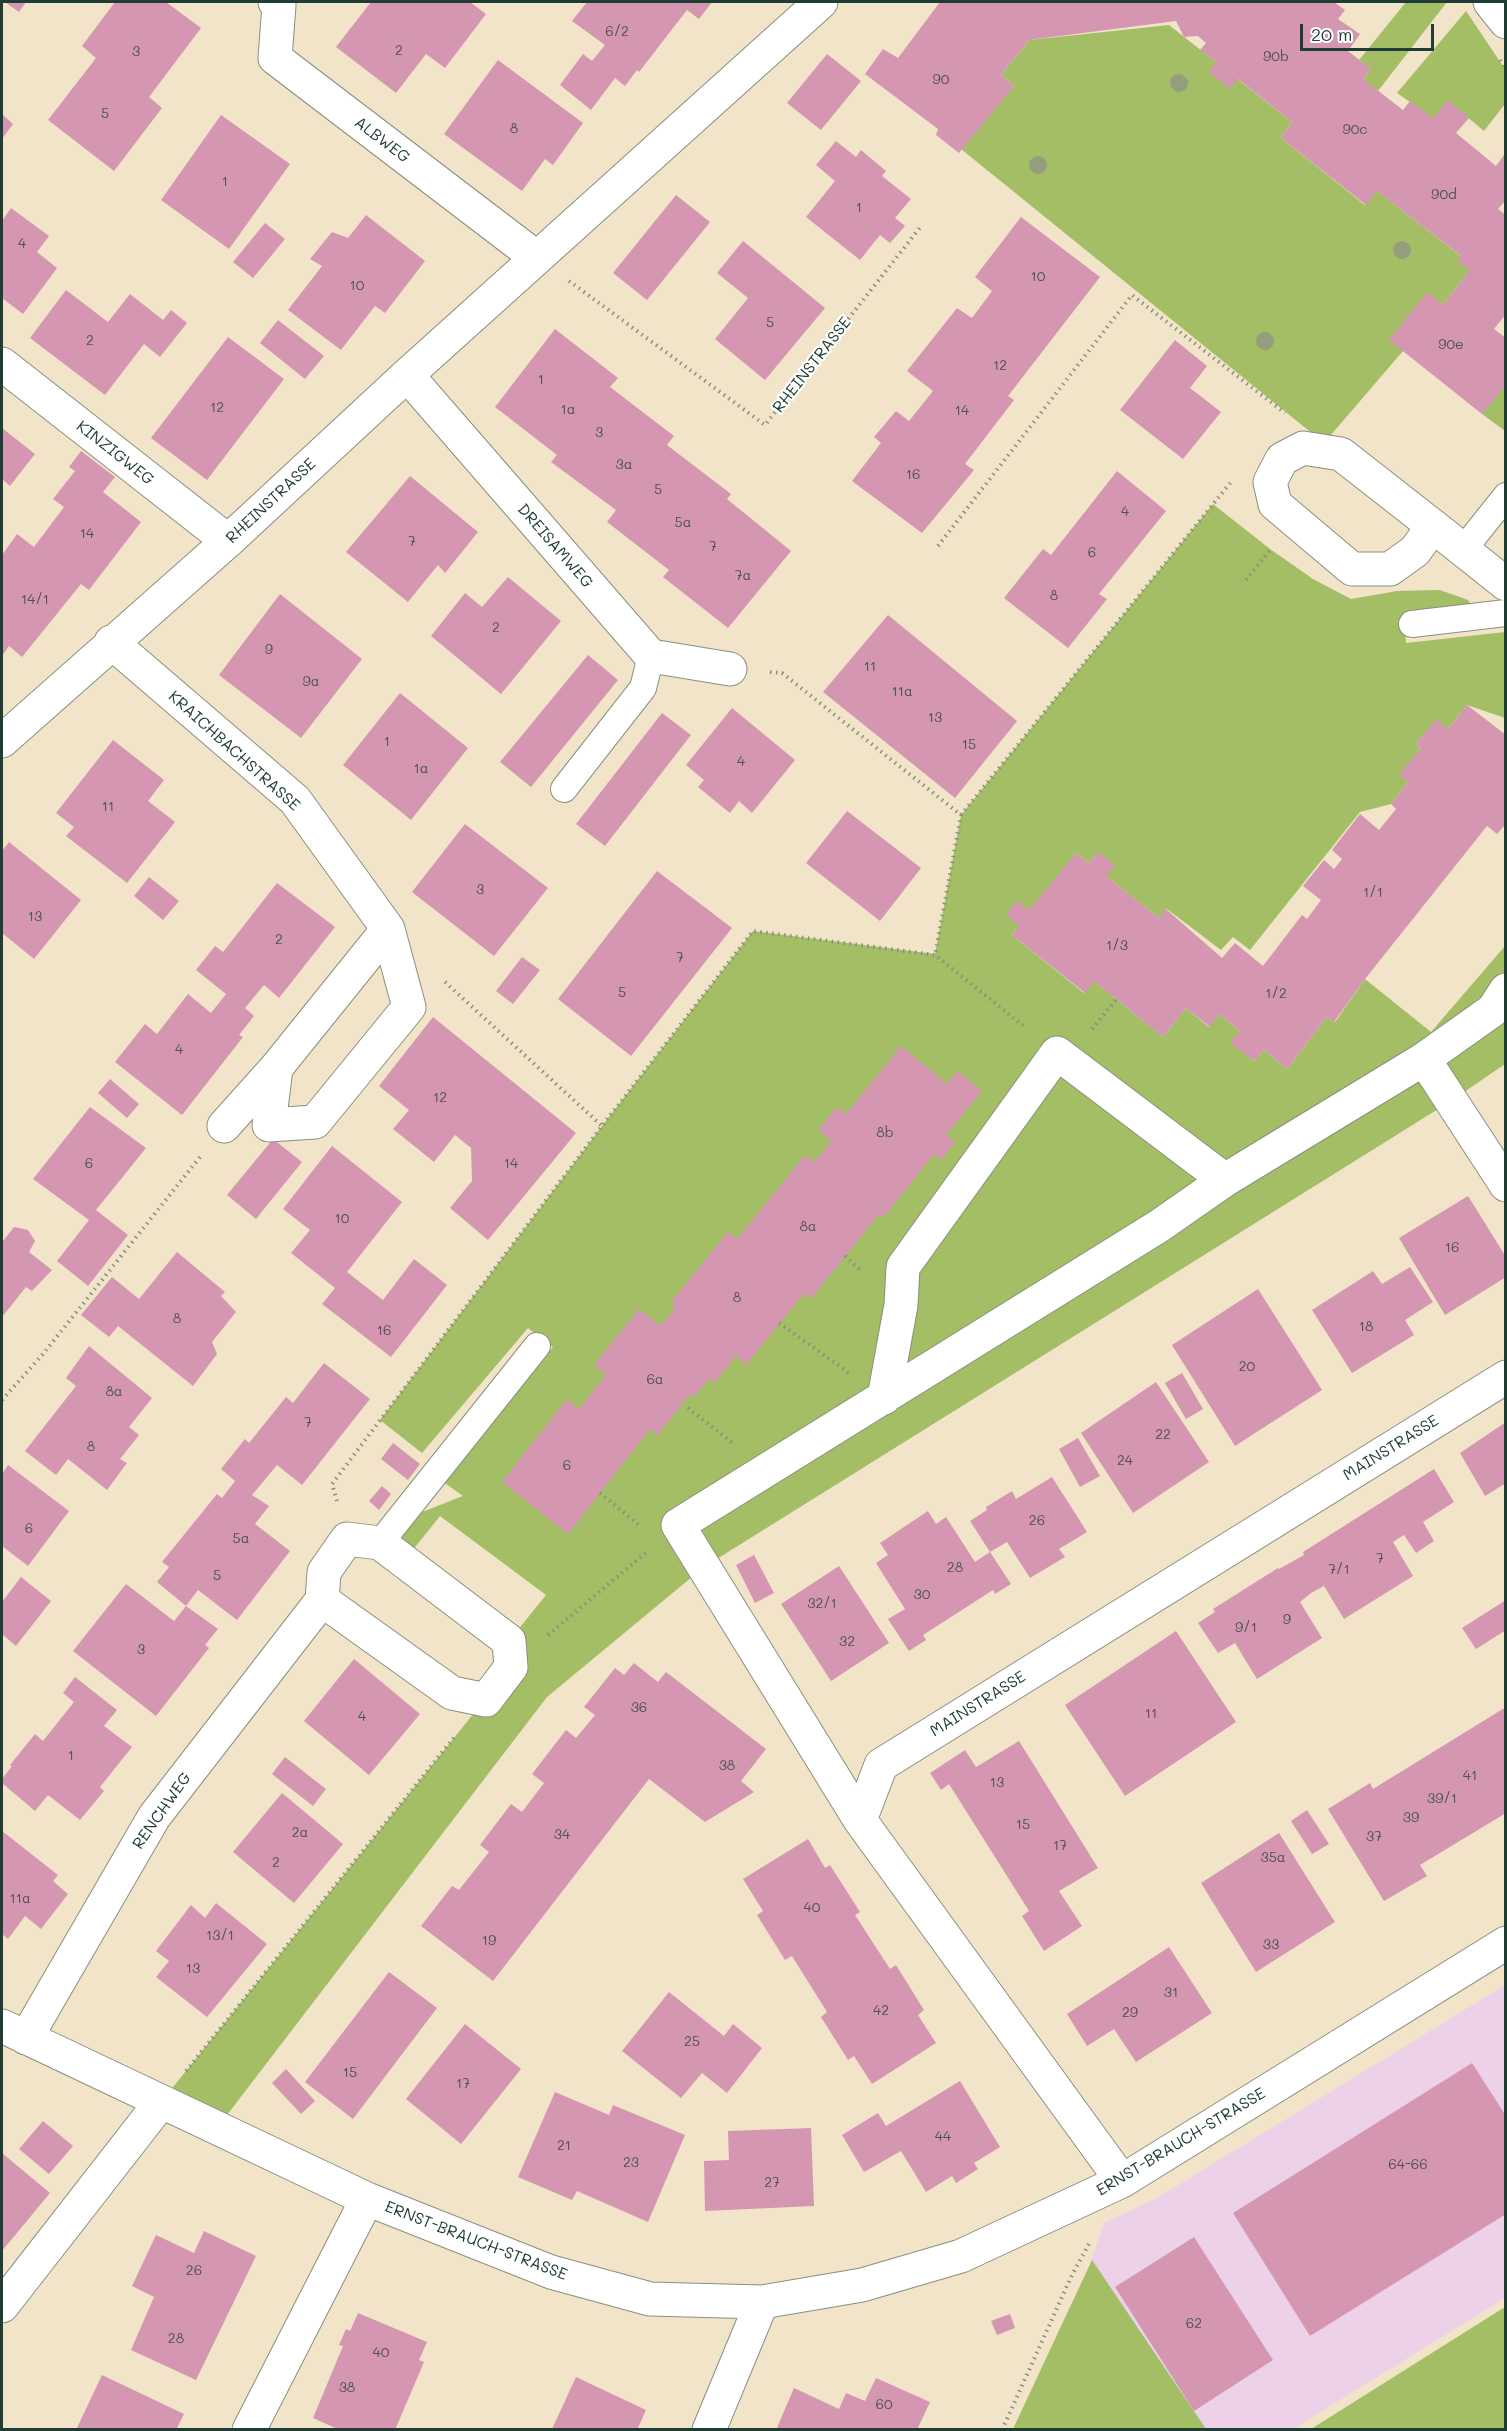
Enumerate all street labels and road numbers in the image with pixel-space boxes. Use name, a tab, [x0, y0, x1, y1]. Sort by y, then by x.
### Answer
street label: ALBWEG	[350, 113, 414, 167]
street label: RHEINSTRASSE	[769, 313, 855, 417]
street label: KINZIGWEG	[72, 417, 158, 489]
street label: RHEINSTRASSE	[222, 454, 320, 548]
street label: DREISAMWEG	[513, 500, 597, 592]
street label: KRAICHBACHSTRASSE	[164, 687, 304, 815]
street label: MAINSTRASSE	[1340, 1411, 1442, 1485]
street label: MAINSTRASSE	[927, 1667, 1029, 1741]
street label: RENCHWEG	[129, 1769, 195, 1853]
street label: ERNST-BRAUCH-STRASSE	[1093, 2084, 1269, 2200]
street label: ERNST-BRAUCH-STRASSE	[382, 2197, 570, 2285]

